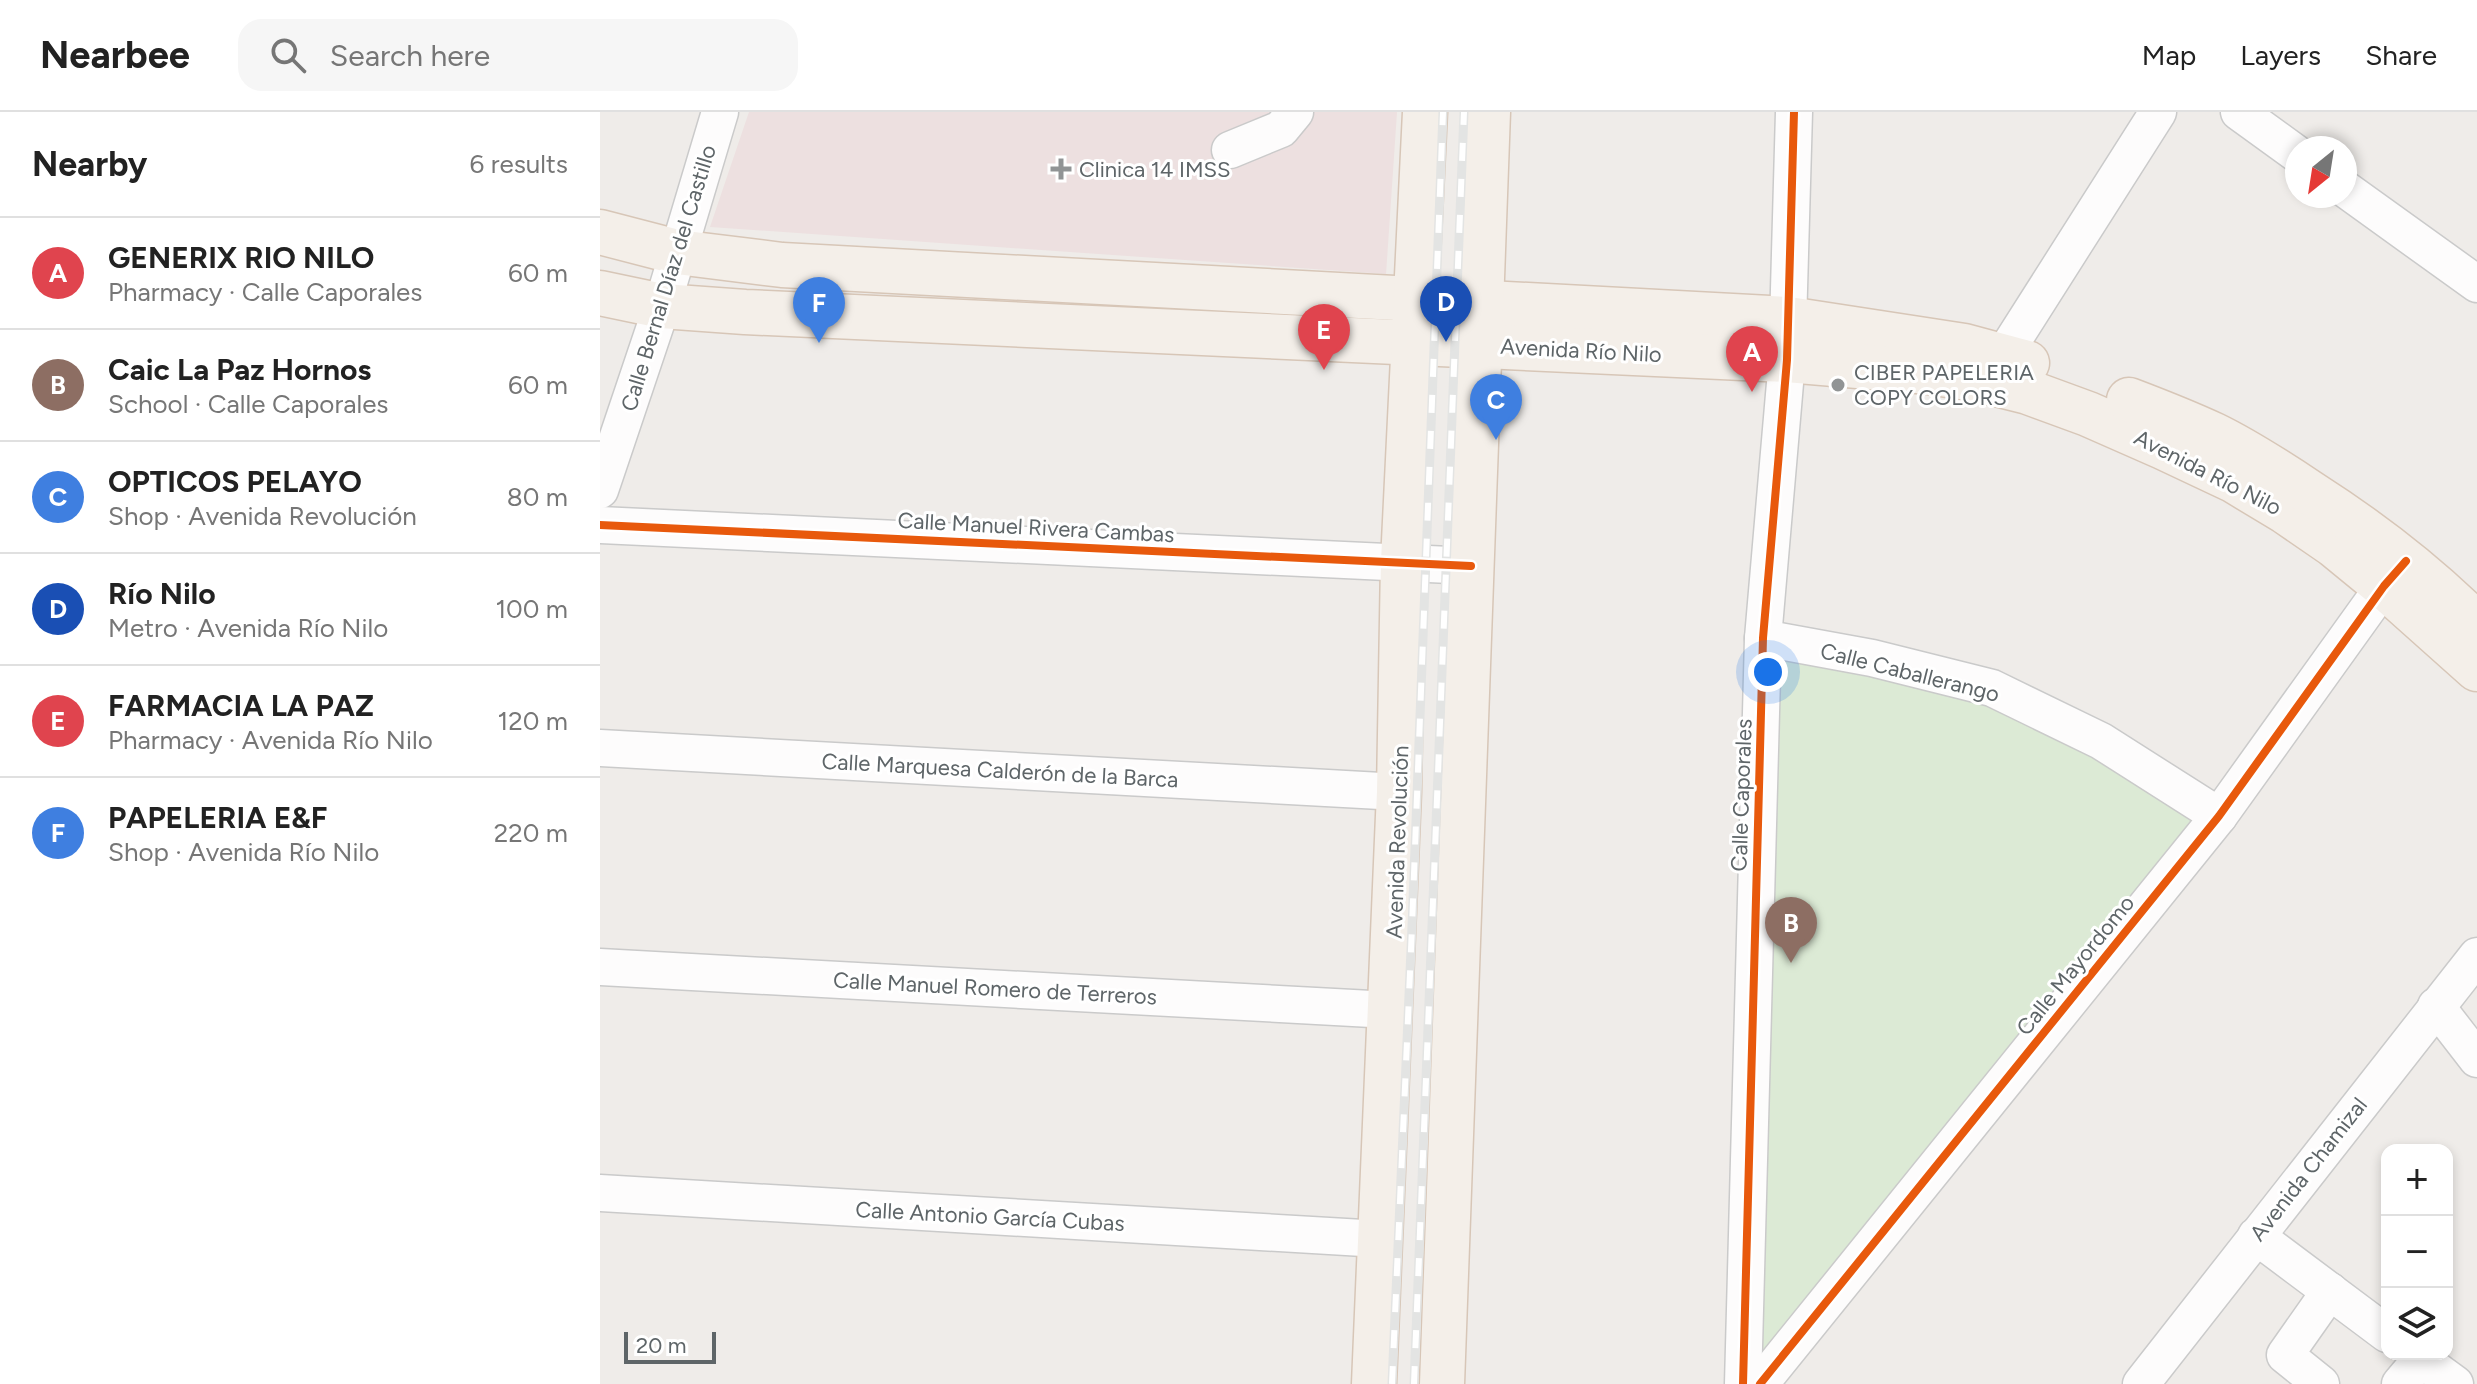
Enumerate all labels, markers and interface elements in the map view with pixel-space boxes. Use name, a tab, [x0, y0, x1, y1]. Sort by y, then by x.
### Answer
search box	[238, 19, 798, 91]
text: Nearbee	[40, 32, 190, 78]
icon: search	[266, 33, 310, 77]
text: Search here	[330, 37, 490, 74]
text: Map	[2142, 38, 2196, 72]
text: Layers	[2240, 38, 2321, 72]
text: Share	[2365, 38, 2437, 72]
north arrow	[2285, 136, 2357, 208]
street label: Calle Bernal Díaz del Castillo	[615, 142, 722, 415]
text: Nearby	[32, 144, 147, 185]
text: 6 results	[470, 148, 568, 180]
place label: Clinica 14 IMSS	[1079, 156, 1231, 183]
marker: Clinica 14 IMSS	[1050, 158, 1072, 180]
text: GENERIX RIO NILO	[108, 239, 374, 276]
text: A	[49, 257, 67, 289]
text: 60 m	[508, 257, 568, 289]
text: Pharmacy · Calle Caporales	[108, 276, 422, 308]
pin: D	[1420, 276, 1472, 342]
pin: F	[793, 277, 845, 343]
pin: E	[1298, 304, 1350, 370]
pin: A	[1726, 326, 1778, 392]
street label: Avenida Río Nilo	[1500, 333, 1662, 368]
text: Caic La Paz Hornos	[108, 351, 371, 388]
place label: CIBER PAPELERIA COPY COLORS	[1854, 359, 2034, 411]
text: B	[50, 369, 66, 401]
text: 60 m	[508, 369, 568, 401]
pin: C	[1470, 374, 1522, 440]
marker: CIBER PAPELERIA COPY COLORS	[1829, 376, 1847, 394]
text: School · Calle Caporales	[108, 388, 388, 420]
street label: Avenida Río Nilo	[2130, 424, 2286, 521]
text: OPTICOS PELAYO	[108, 463, 362, 500]
text: C	[49, 481, 67, 513]
text: 80 m	[507, 481, 568, 513]
text: Shop · Avenida Revolución	[108, 500, 417, 532]
street label: Calle Manuel Rivera Cambas	[897, 507, 1175, 548]
text: Río Nilo	[108, 575, 216, 612]
text: D	[49, 593, 67, 625]
text: 100 m	[495, 593, 568, 625]
text: Metro · Avenida Río Nilo	[108, 612, 388, 644]
street label: Calle Caballerango	[1817, 637, 2002, 708]
your location	[1748, 652, 1788, 692]
text: FARMACIA LA PAZ	[108, 687, 374, 724]
text: E	[50, 705, 66, 737]
text: 120 m	[498, 705, 568, 737]
street label: Calle Caporales	[1725, 718, 1758, 872]
text: Pharmacy · Avenida Río Nilo	[108, 724, 433, 756]
street label: Avenida Revolución	[1381, 745, 1414, 939]
street label: Calle Marquesa Calderón de la Barca	[821, 748, 1179, 793]
text: PAPELERIA E&F	[108, 799, 327, 836]
text: F	[51, 817, 65, 849]
text: 220 m	[494, 817, 568, 849]
text: Shop · Avenida Río Nilo	[108, 836, 379, 868]
street label: Calle Mayordomo	[2011, 890, 2140, 1041]
pin: B	[1765, 897, 1817, 963]
street label: Calle Manuel Romero de Terreros	[832, 967, 1158, 1010]
street label: Avenida Chamizal	[2244, 1092, 2373, 1246]
map controls	[2381, 1144, 2453, 1360]
button: +	[2381, 1144, 2453, 1216]
street label: Calle Antonio García Cubas	[855, 1196, 1125, 1237]
button: −	[2381, 1216, 2453, 1288]
button: layers	[2381, 1288, 2453, 1360]
scale bar	[624, 1328, 716, 1364]
text: 20 m	[636, 1332, 687, 1359]

